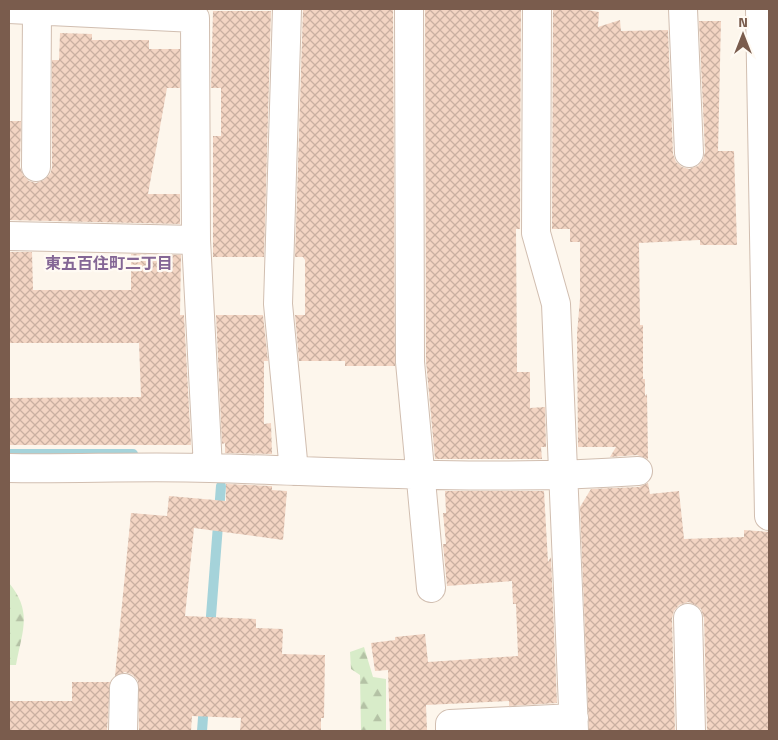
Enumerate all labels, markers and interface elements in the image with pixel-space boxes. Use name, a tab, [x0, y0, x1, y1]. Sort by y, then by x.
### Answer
north arrow	[718, 10, 768, 60]
text: N	[738, 11, 748, 32]
district label: 東五百住町二丁目	[45, 251, 173, 275]

